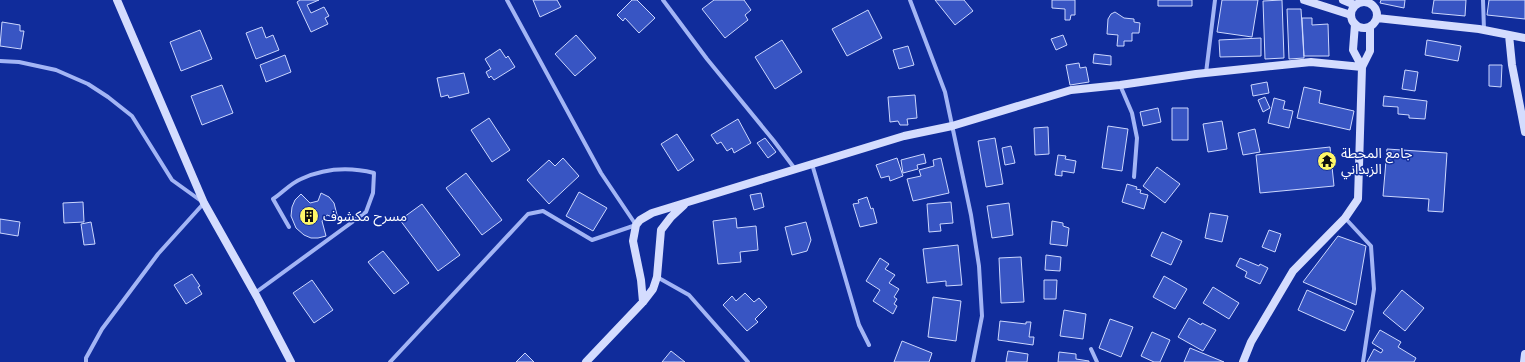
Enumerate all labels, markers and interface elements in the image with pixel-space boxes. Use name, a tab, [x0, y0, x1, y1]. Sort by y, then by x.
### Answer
place label: جامع المحطة الزبداني	[1341, 144, 1413, 180]
temple icon: جامع المحطة الزبداني	[1316, 150, 1338, 172]
building icon: مسرح مكشوف	[298, 205, 320, 227]
place label: مسرح مكشوف	[323, 207, 407, 227]

